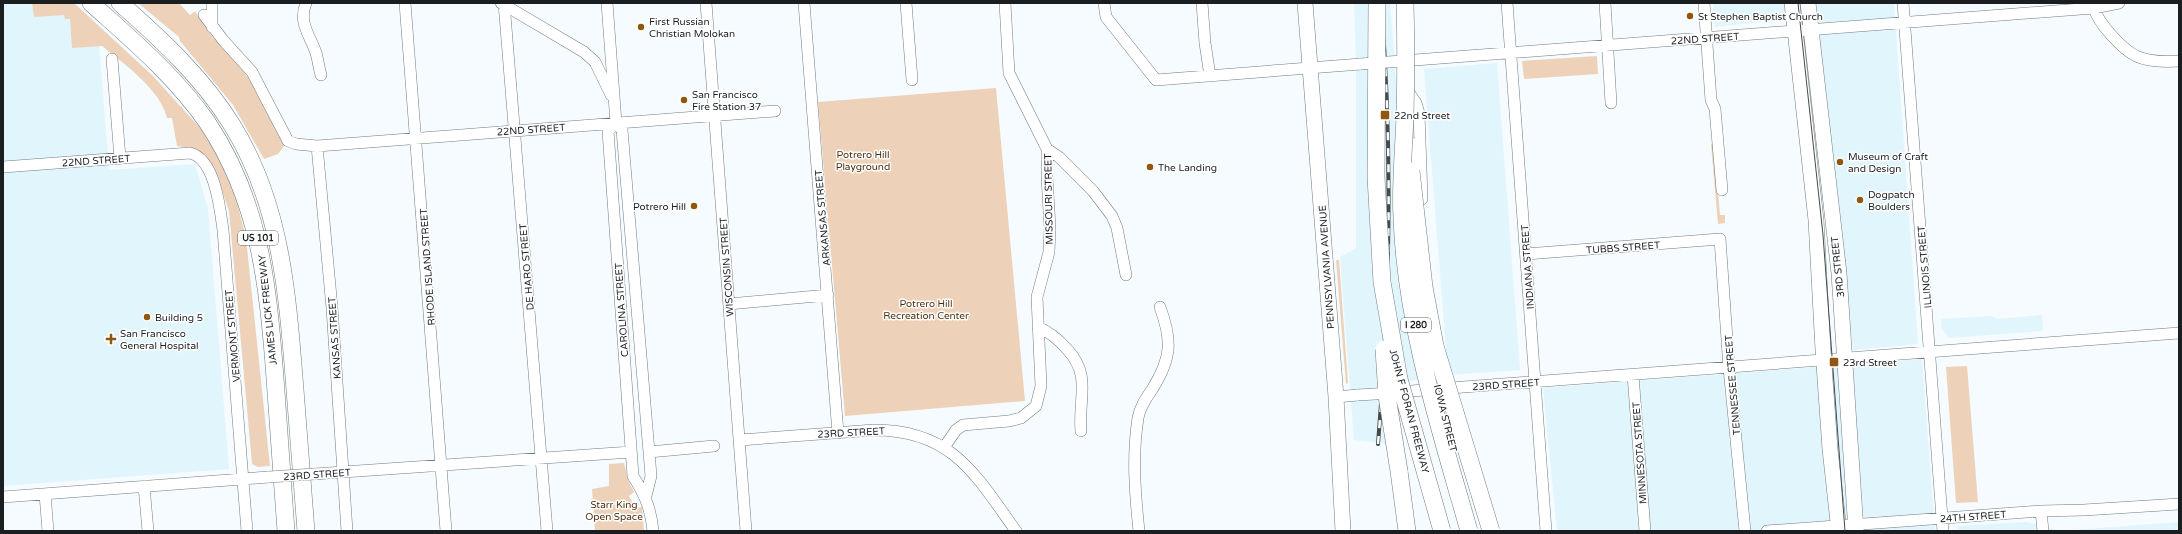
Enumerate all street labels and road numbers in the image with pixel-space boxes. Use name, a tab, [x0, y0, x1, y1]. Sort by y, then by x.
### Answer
street label: 22ND STREET	[1670, 31, 1740, 47]
street label: 22ND STREET	[496, 122, 566, 138]
street label: 22ND STREET	[61, 153, 131, 169]
street label: MISSOURI STREET	[1042, 153, 1056, 245]
street label: ARKANSAS STREET	[813, 169, 833, 267]
street label: PENNSYLVANIA AVENUE	[1317, 205, 1337, 329]
street label: RHODE ISLAND STREET	[418, 208, 438, 326]
street label: WISCONSIN STREET	[718, 217, 736, 317]
street label: DE HARO STREET	[517, 223, 537, 311]
street label: INDIANA STREET	[1519, 224, 1537, 310]
street label: ILLINOIS STREET	[1915, 225, 1935, 309]
road number: US 101	[238, 231, 278, 245]
street label: 3RD STREET	[1829, 236, 1847, 298]
street label: TUBBS STREET	[1586, 239, 1660, 257]
street label: JAMES LICK FREEWAY	[256, 253, 280, 366]
street label: CAROLINA STREET	[613, 263, 631, 357]
street label: VERMONT STREET	[223, 289, 243, 383]
street label: KANSAS STREET	[326, 296, 344, 379]
road number: I 280	[1401, 318, 1431, 332]
street label: TENNESSEE STREET	[1723, 334, 1743, 435]
street label: JOHN F FORAN FREEWAY	[1387, 348, 1432, 475]
street label: 23RD STREET	[1472, 377, 1540, 393]
street label: IOWA STREET	[1431, 383, 1459, 453]
street label: MINNESOTA STREET	[1630, 401, 1650, 504]
street label: 23RD STREET	[817, 425, 885, 441]
street label: 23RD STREET	[283, 467, 351, 483]
street label: 24TH STREET	[1939, 509, 2007, 525]

